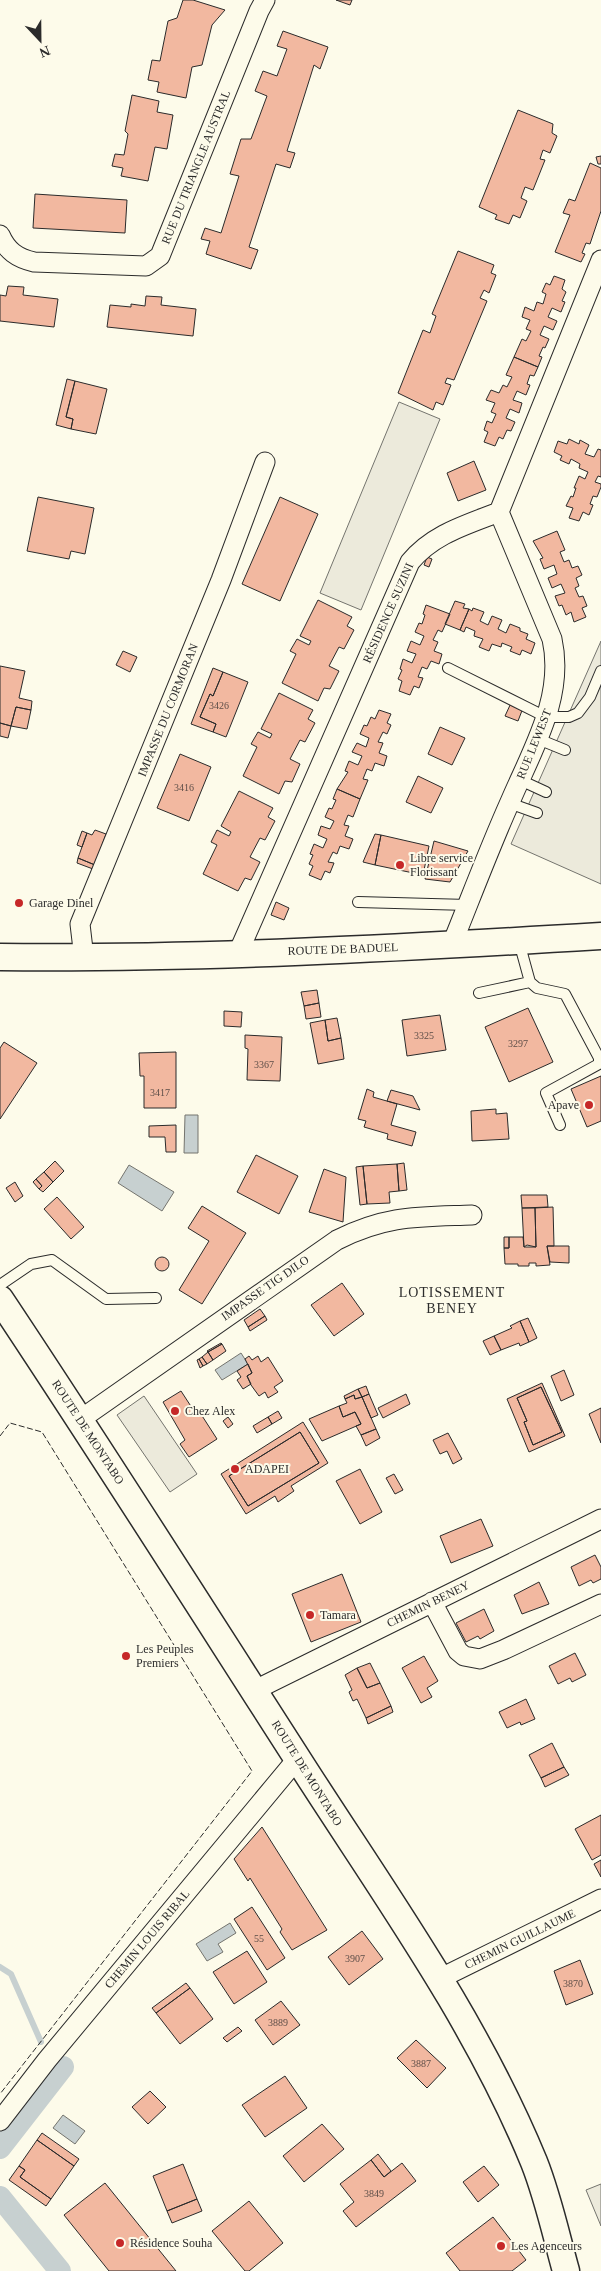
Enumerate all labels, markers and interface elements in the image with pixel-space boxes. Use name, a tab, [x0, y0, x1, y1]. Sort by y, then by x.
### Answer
north arrow	[15, 15, 65, 65]
text: N	[37, 43, 52, 60]
street label: RUE DU TRIANGLE AUSTRAL	[159, 88, 233, 246]
street label: RÉSIDENCE SUZINI	[360, 561, 416, 665]
street label: IMPASSE DU CORMORAN	[135, 641, 201, 779]
house number: 3426	[209, 700, 229, 711]
street label: RUE LEWEST	[514, 706, 555, 781]
house number: 3416	[174, 782, 194, 793]
place label: Libre service Florissant	[410, 851, 473, 879]
marker: Libre service Florissant	[394, 859, 406, 871]
place label: Garage Dinel	[29, 896, 94, 910]
marker: Garage Dinel	[13, 897, 25, 909]
street label: ROUTE DE BADUEL	[287, 940, 399, 958]
house number: 3325	[414, 1030, 434, 1041]
house number: 3297	[508, 1038, 528, 1049]
house number: 3367	[254, 1059, 274, 1070]
house number: 3417	[150, 1087, 170, 1098]
place label: Apave	[548, 1098, 579, 1112]
marker: Apave	[583, 1099, 595, 1111]
street label: IMPASSE TIG DILO	[218, 1252, 312, 1324]
district label: LOTISSEMENT BENEY	[399, 1285, 505, 1316]
street label: ROUTE DE MONTABO	[49, 1377, 127, 1487]
place label: Chez Alex	[185, 1404, 235, 1418]
marker: Chez Alex	[169, 1405, 181, 1417]
place label: ADAPEI	[245, 1462, 289, 1476]
marker: ADAPEI	[229, 1463, 241, 1475]
street label: CHEMIN BENEY	[384, 1578, 472, 1630]
place label: Tamara	[320, 1608, 356, 1622]
marker: Tamara	[304, 1609, 316, 1621]
place label: Les Peuples Premiers	[136, 1642, 194, 1670]
marker: Les Peuples Premiers	[120, 1650, 132, 1662]
street label: ROUTE DE MONTABO	[269, 1718, 345, 1829]
street label: CHEMIN LOUIS RIBAL	[102, 1887, 192, 1991]
street label: CHEMIN GUILLAUME	[462, 1906, 578, 1972]
house number: 55	[254, 1933, 264, 1944]
house number: 3907	[345, 1953, 365, 1964]
house number: 3870	[563, 1978, 583, 1989]
house number: 3889	[268, 2017, 288, 2028]
house number: 3887	[411, 2058, 431, 2069]
house number: 3849	[364, 2188, 384, 2199]
place label: Résidence Souha	[130, 2236, 213, 2250]
marker: Résidence Souha	[114, 2237, 126, 2249]
place label: Les Agenceurs	[511, 2239, 582, 2253]
marker: Les Agenceurs	[495, 2240, 507, 2252]

